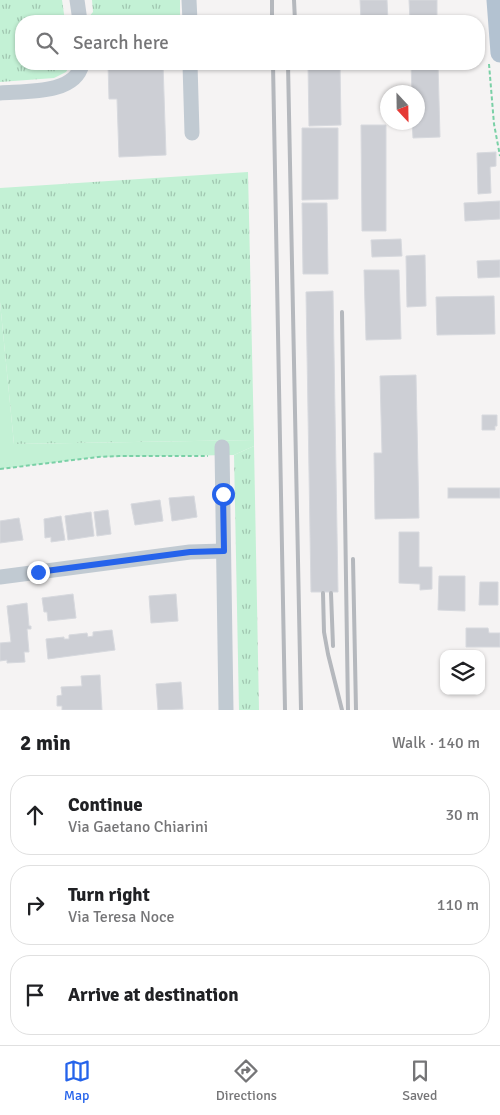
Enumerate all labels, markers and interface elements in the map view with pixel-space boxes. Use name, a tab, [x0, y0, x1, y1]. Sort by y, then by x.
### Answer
search box	[15, 15, 485, 70]
icon: search	[33, 29, 61, 57]
text: Search here	[73, 31, 169, 55]
north arrow	[380, 85, 425, 130]
route start	[212, 483, 235, 506]
route end	[27, 561, 50, 584]
map controls	[440, 650, 485, 695]
button: layers	[440, 650, 485, 695]
text: 2 min	[20, 730, 71, 756]
text: Walk · 140 m	[392, 733, 480, 753]
text: Continue	[68, 793, 143, 817]
icon: ahead	[21, 801, 49, 829]
text: 30 m	[445, 805, 479, 825]
text: Via Gaetano Chiarini	[68, 817, 208, 837]
text: Turn right	[68, 883, 150, 907]
icon: right	[21, 891, 49, 919]
text: 110 m	[437, 895, 479, 915]
text: Via Teresa Noce	[68, 907, 175, 927]
icon: arrive	[21, 981, 49, 1009]
text: Arrive at destination	[68, 983, 239, 1007]
tab: Map	[63, 1057, 91, 1104]
tab: Directions	[216, 1057, 277, 1104]
tab: Saved	[402, 1057, 437, 1104]

